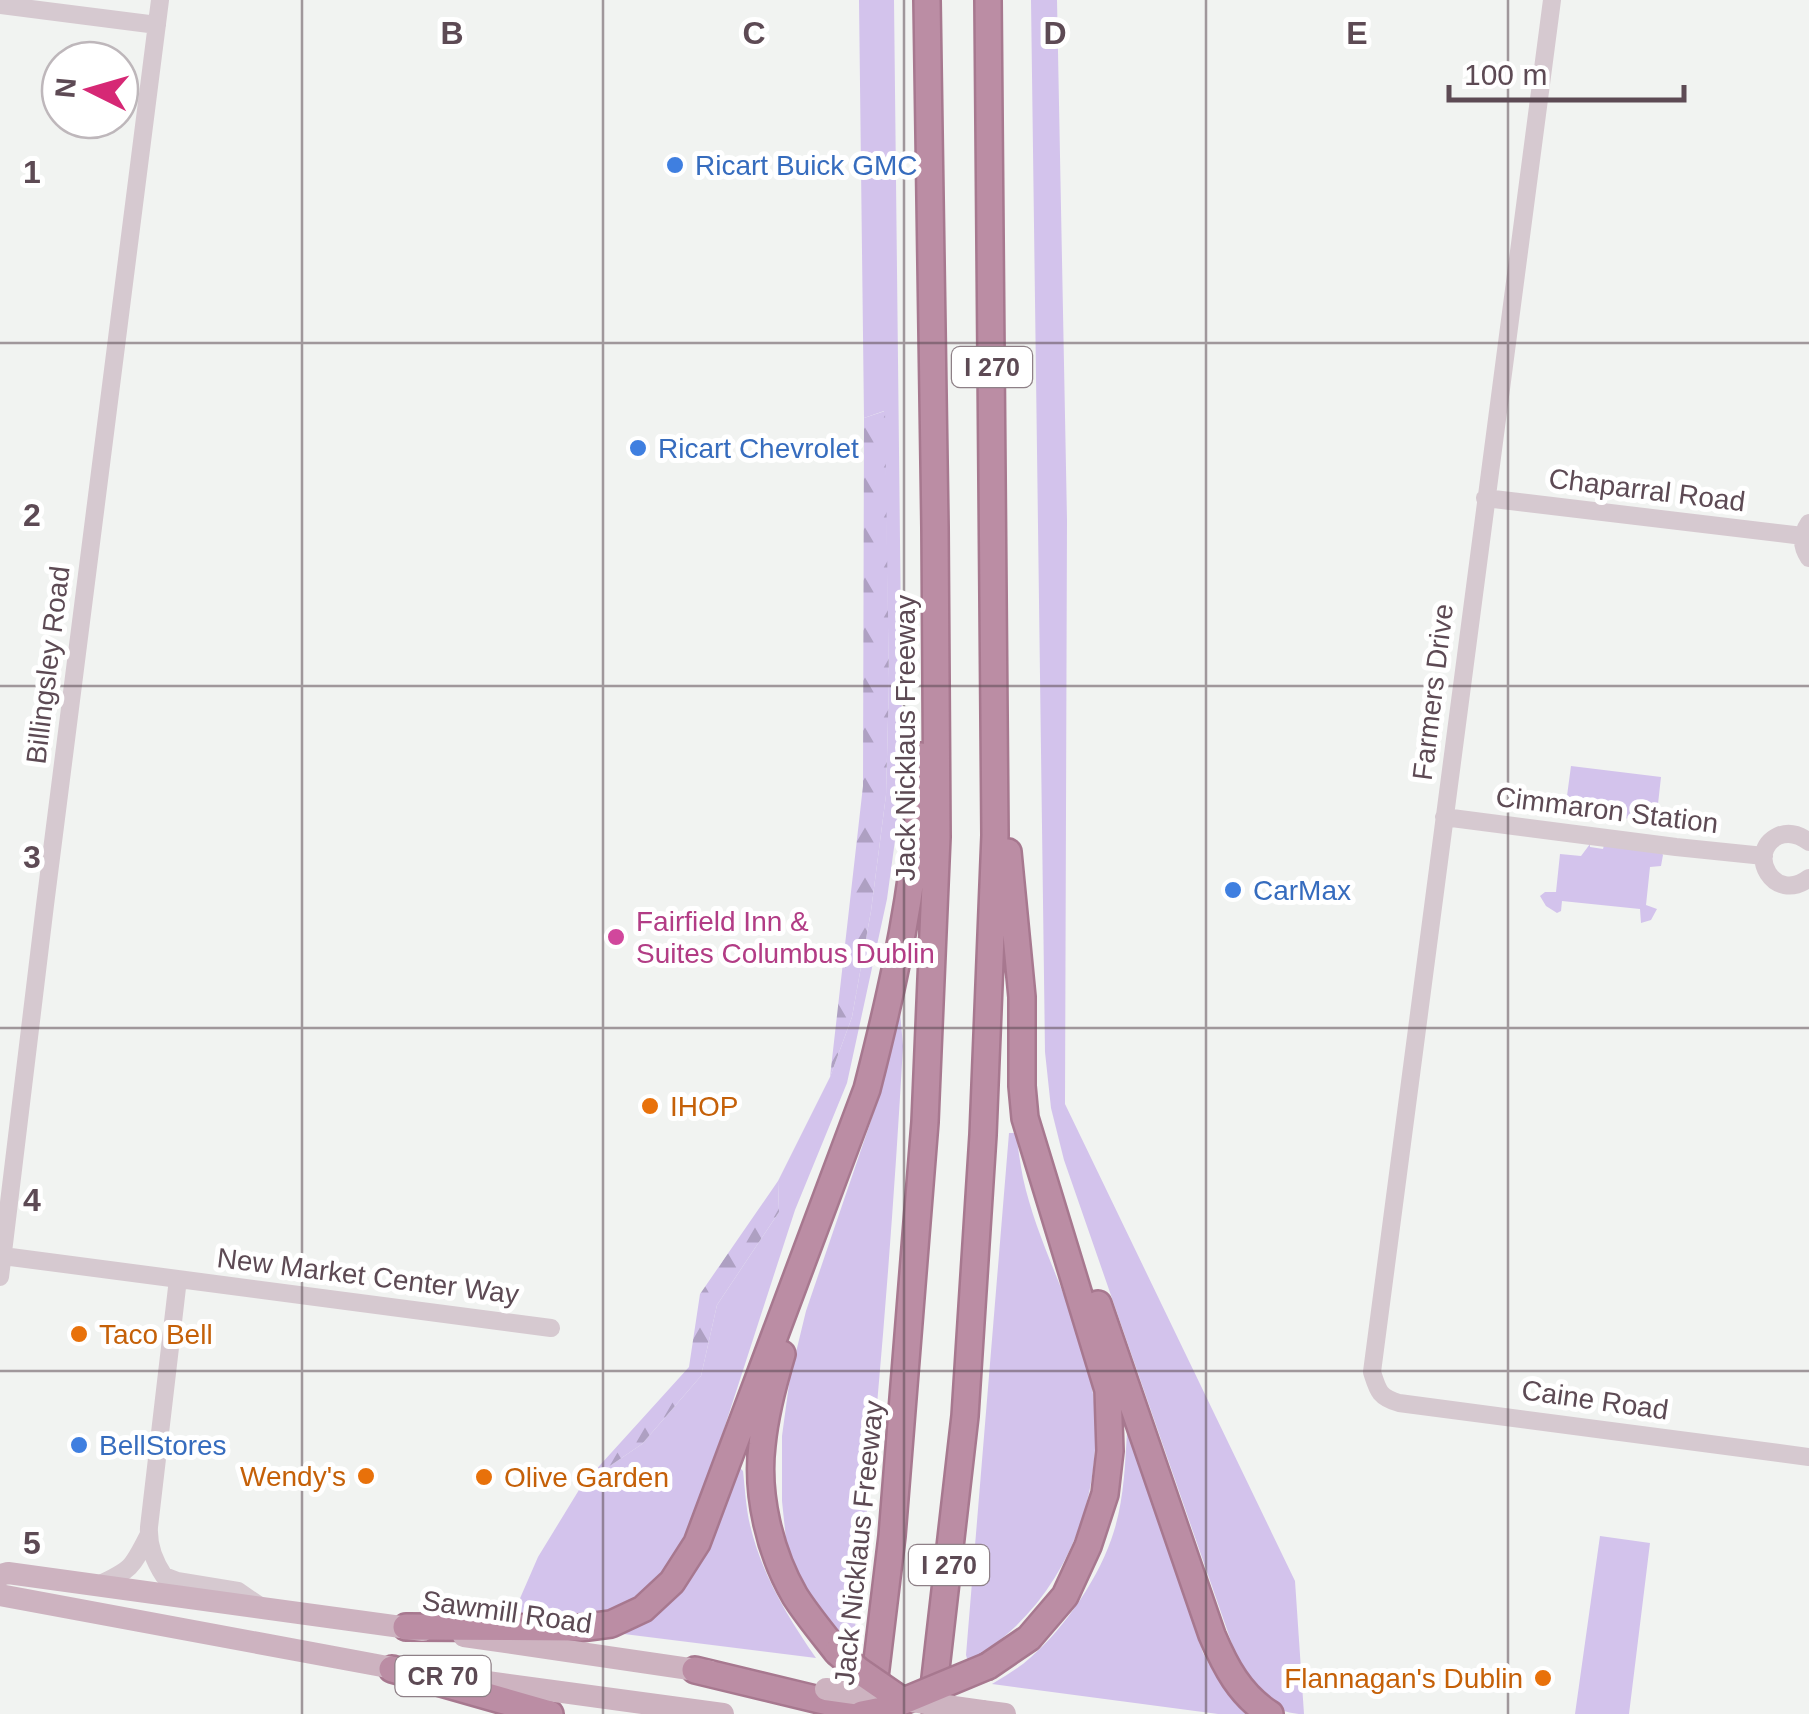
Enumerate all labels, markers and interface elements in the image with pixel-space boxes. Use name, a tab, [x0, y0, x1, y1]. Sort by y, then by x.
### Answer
text: B	[440, 15, 464, 51]
text: C	[742, 15, 766, 51]
text: D	[1043, 15, 1067, 51]
text: E	[1346, 15, 1368, 51]
north arrow	[40, 40, 140, 140]
scale bar	[1449, 40, 1684, 102]
text: 100 m	[1464, 58, 1547, 91]
text: N	[49, 76, 82, 99]
place label: Ricart Buick GMC	[695, 150, 917, 181]
text: 1	[23, 154, 41, 190]
marker: Ricart Buick GMC	[664, 154, 686, 176]
road number: I 270	[952, 347, 1032, 387]
place label: Ricart Chevrolet	[658, 433, 859, 464]
marker: Ricart Chevrolet	[627, 437, 649, 459]
street label: Chaparral Road	[1547, 463, 1747, 517]
text: 2	[23, 497, 41, 533]
street label: Billingsley Road	[20, 564, 76, 766]
street label: Jack Nicklaus Freeway	[890, 595, 921, 881]
street label: Farmers Drive	[1407, 602, 1459, 782]
street label: Cimmaron Station	[1494, 781, 1720, 839]
text: 3	[23, 839, 41, 875]
place label: CarMax	[1253, 875, 1351, 906]
marker: CarMax	[1222, 879, 1244, 901]
place label: Fairfield Inn & Suites Columbus Dublin	[636, 906, 935, 969]
marker: Fairfield Inn & Suites Columbus Dublin	[605, 926, 627, 948]
place label: IHOP	[670, 1091, 738, 1122]
marker: IHOP	[639, 1095, 661, 1117]
text: 4	[23, 1182, 41, 1218]
street label: New Market Center Way	[215, 1242, 521, 1310]
place label: Taco Bell	[99, 1319, 213, 1350]
marker: Taco Bell	[68, 1323, 90, 1345]
street label: Caine Road	[1520, 1374, 1670, 1426]
street label: Jack Nicklaus Freeway	[829, 1399, 889, 1687]
place label: BellStores	[99, 1430, 227, 1461]
marker: BellStores	[68, 1434, 90, 1456]
place label: Wendy's	[240, 1461, 346, 1492]
place label: Olive Garden	[504, 1462, 669, 1493]
marker: Wendy's	[355, 1465, 377, 1487]
marker: Olive Garden	[473, 1466, 495, 1488]
text: 5	[23, 1525, 41, 1561]
road number: I 270	[909, 1545, 989, 1585]
street label: Sawmill Road	[420, 1585, 594, 1639]
road number: CR 70	[396, 1656, 490, 1696]
place label: Flannagan's Dublin	[1284, 1663, 1523, 1694]
marker: Flannagan's Dublin	[1532, 1667, 1554, 1689]

